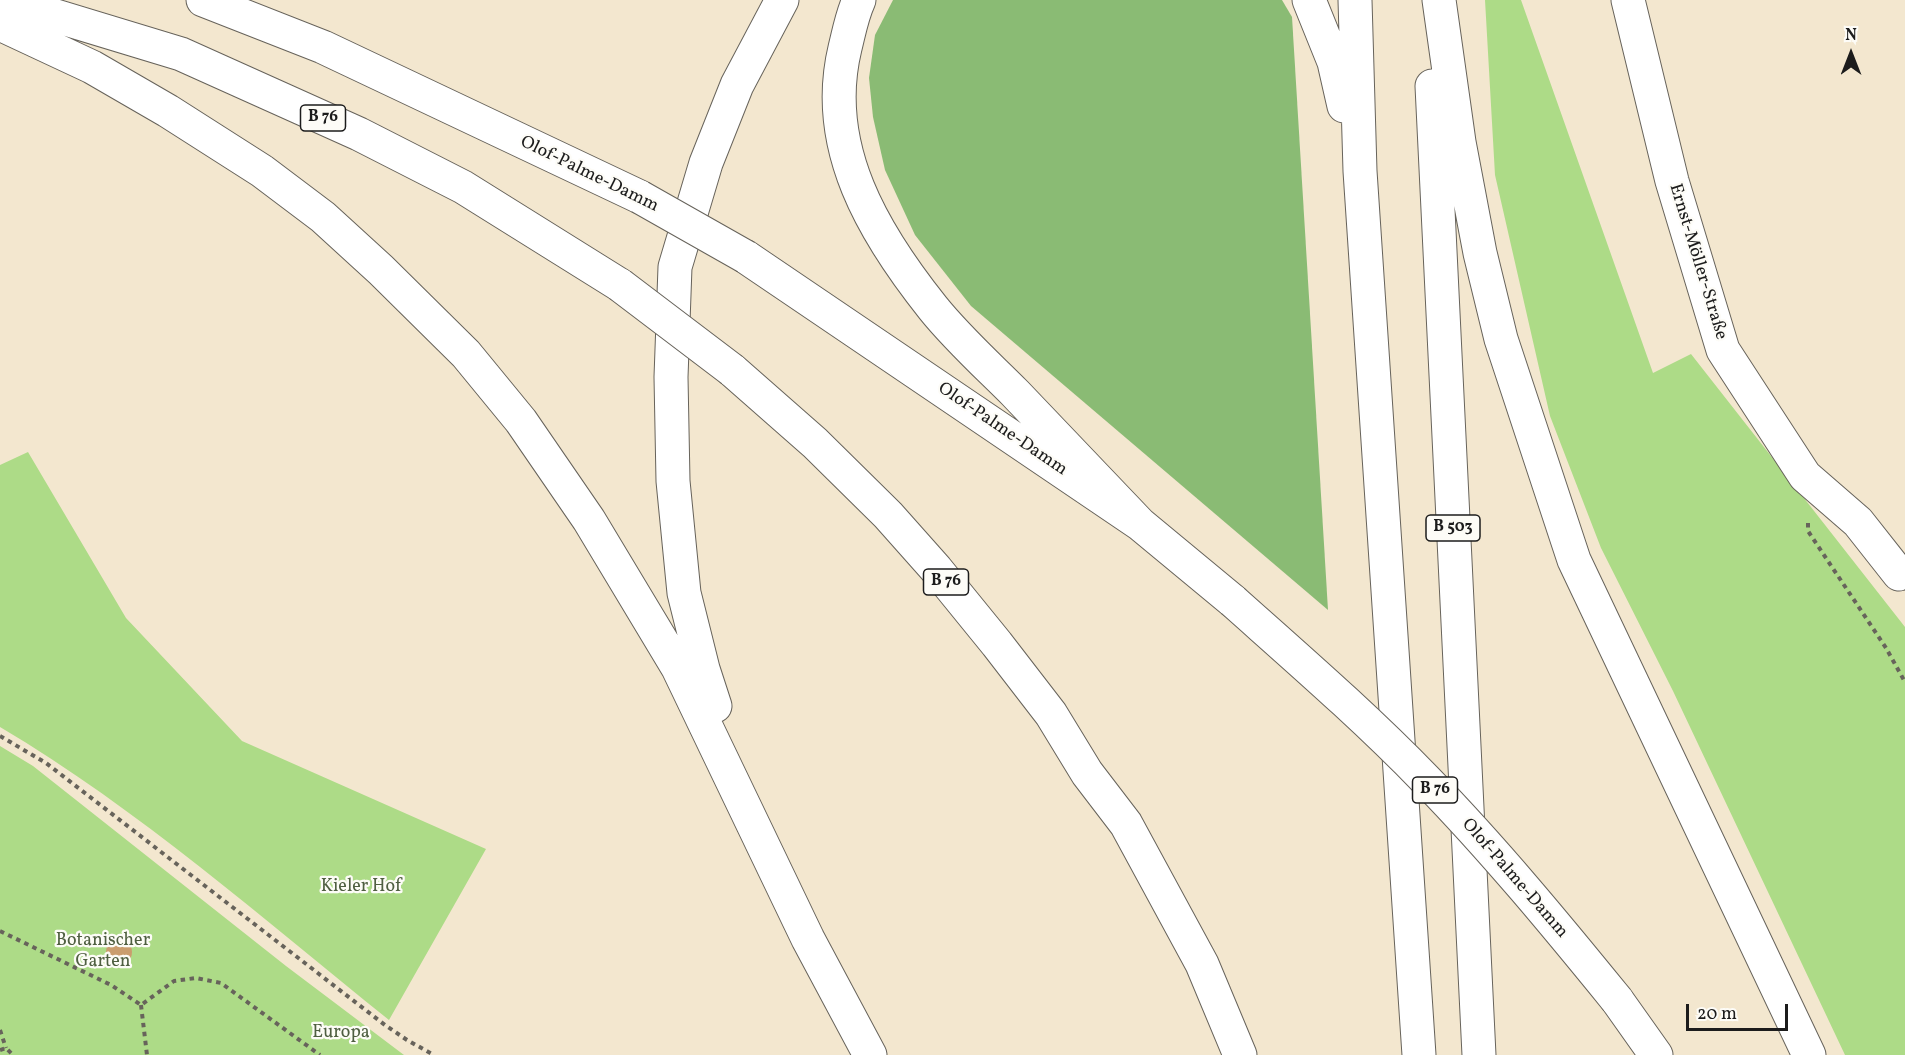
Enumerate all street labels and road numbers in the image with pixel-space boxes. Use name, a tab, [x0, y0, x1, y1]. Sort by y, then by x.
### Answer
road number: B 76	[300, 105, 346, 131]
street label: Olof-Palme-Damm	[516, 132, 662, 218]
street label: Ernst-Möller-Straße	[1663, 181, 1731, 343]
street label: Olof-Palme-Damm	[933, 379, 1071, 481]
road number: B 503	[1426, 515, 1480, 541]
road number: B 76	[924, 569, 968, 595]
road number: B 76	[1412, 777, 1458, 803]
street label: Olof-Palme-Damm	[1456, 815, 1572, 943]

